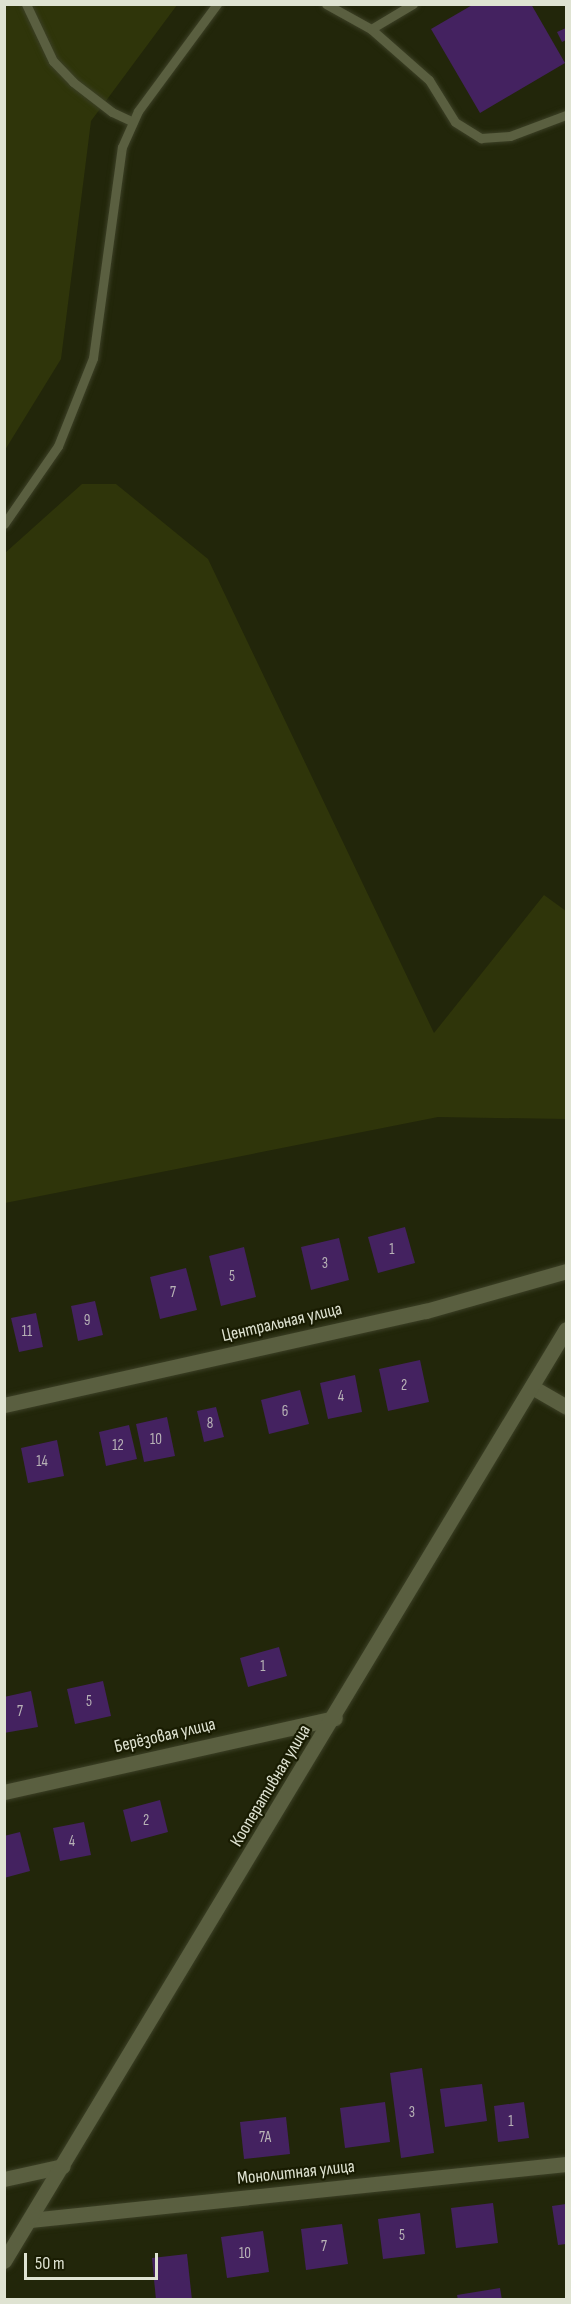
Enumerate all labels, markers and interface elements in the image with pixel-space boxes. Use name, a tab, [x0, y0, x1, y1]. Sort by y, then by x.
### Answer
house number: 1	[389, 1241, 395, 1259]
house number: 3	[322, 1255, 328, 1273]
house number: 5	[229, 1268, 235, 1286]
house number: 7	[170, 1284, 176, 1302]
street label: Центральная улица	[220, 1299, 344, 1347]
house number: 9	[84, 1312, 90, 1330]
house number: 11	[22, 1323, 32, 1341]
house number: 2	[401, 1377, 407, 1395]
house number: 4	[338, 1388, 344, 1406]
house number: 6	[282, 1403, 288, 1421]
house number: 8	[207, 1415, 213, 1433]
house number: 10	[150, 1431, 162, 1449]
house number: 12	[112, 1437, 124, 1455]
house number: 14	[36, 1453, 48, 1471]
house number: 1	[260, 1658, 266, 1676]
house number: 5	[86, 1693, 92, 1711]
house number: 7	[17, 1703, 23, 1721]
street label: Берёзовая улица	[112, 1714, 218, 1758]
street label: Кооперативная улица	[226, 1721, 316, 1851]
house number: 2	[143, 1812, 149, 1830]
house number: 4	[69, 1833, 75, 1851]
house number: 3	[409, 2104, 415, 2122]
house number: 1	[508, 2113, 514, 2131]
house number: 7А	[259, 2129, 271, 2147]
street label: Монолитная улица	[236, 2156, 356, 2190]
house number: 5	[399, 2227, 405, 2245]
house number: 7	[321, 2238, 327, 2256]
scale bar	[27, 2241, 160, 2279]
house number: 10	[239, 2245, 251, 2263]
text: 50 m	[35, 2253, 65, 2274]

